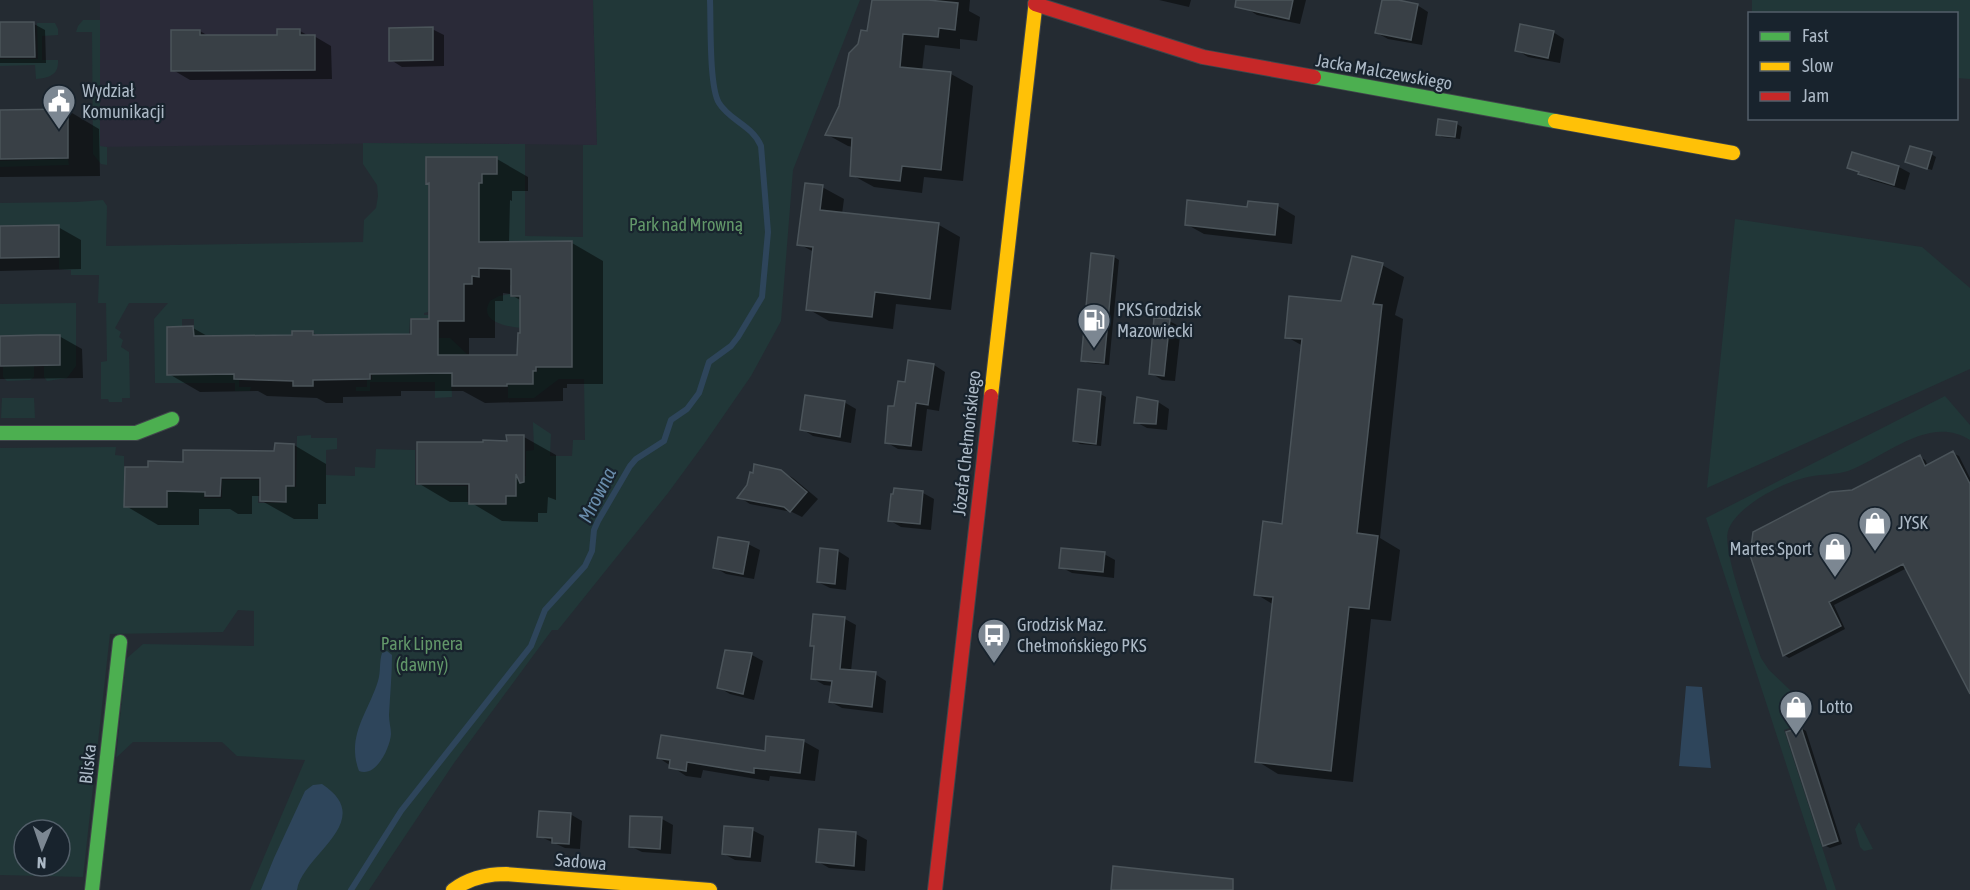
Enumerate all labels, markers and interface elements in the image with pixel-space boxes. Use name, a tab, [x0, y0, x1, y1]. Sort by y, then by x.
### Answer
legend	[1748, 12, 1958, 120]
text: Fast	[1802, 25, 1829, 46]
street label: Jacka Malczewskiego	[1314, 49, 1454, 94]
text: Slow	[1802, 55, 1833, 76]
place label: Wydział Komunikacji	[82, 80, 165, 122]
public building icon: Wydział Komunikacji	[41, 83, 77, 130]
text: Jam	[1802, 85, 1829, 106]
park label: Park nad Mrowną	[629, 214, 743, 235]
place label: PKS Grodzisk Mazowiecki	[1117, 299, 1201, 341]
fuel station icon: PKS Grodzisk Mazowiecki	[1076, 302, 1112, 349]
street label: Józefa Chełmońskiego	[948, 369, 985, 517]
water label: Mrowna	[573, 463, 620, 526]
shop icon: JYSK	[1857, 505, 1893, 552]
place label: JYSK	[1898, 512, 1928, 533]
shop icon: Martes Sport	[1817, 531, 1853, 578]
place label: Martes Sport	[1730, 538, 1812, 559]
place label: Grodzisk Maz. Chełmońskiego PKS	[1017, 614, 1147, 656]
bus stop icon: Grodzisk Maz. Chełmońskiego PKS	[976, 617, 1012, 664]
park label: Park Lipnera (dawny)	[381, 633, 463, 675]
shop icon: Lotto	[1778, 689, 1814, 736]
place label: Lotto	[1819, 696, 1853, 717]
street label: Bliska	[75, 743, 100, 785]
north arrow	[12, 818, 72, 878]
street label: Sadowa	[554, 849, 608, 874]
text: N	[36, 854, 47, 872]

